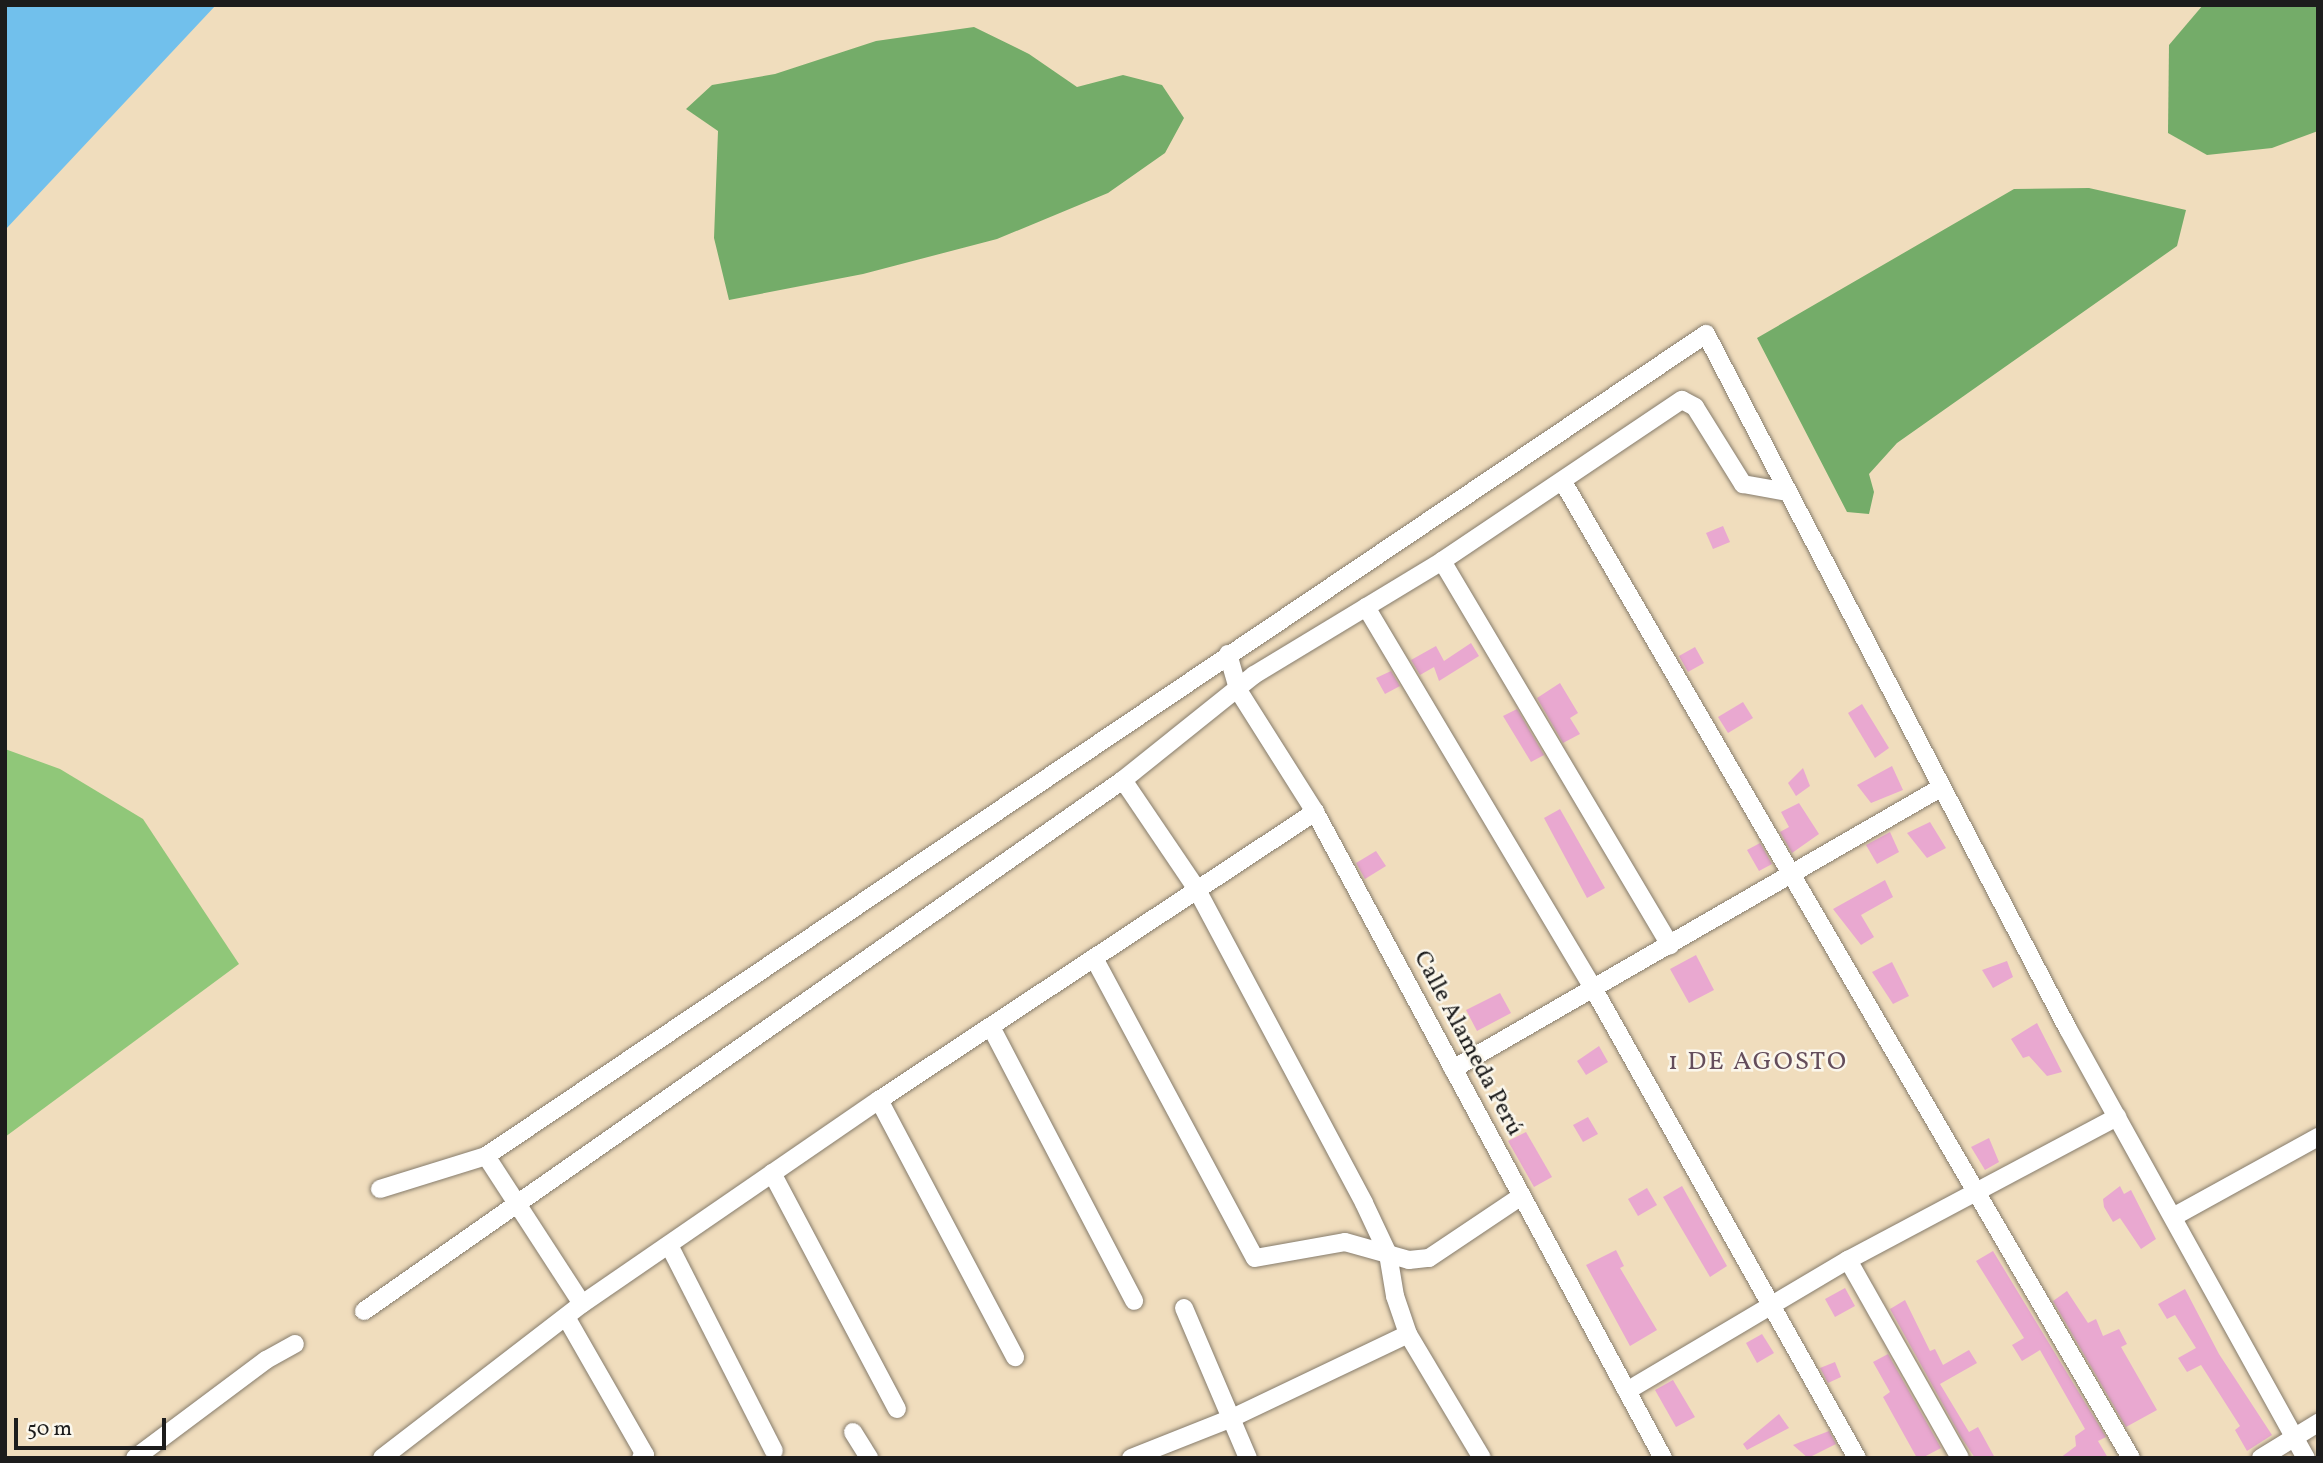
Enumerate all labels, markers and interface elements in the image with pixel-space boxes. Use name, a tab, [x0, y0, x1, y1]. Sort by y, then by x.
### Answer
street label: Calle Alameda Perú	[1406, 947, 1528, 1141]
district label: 1 DE AGOSTO	[1669, 1047, 1847, 1079]
scale bar	[18, 1404, 170, 1448]
text: 50 m	[27, 1415, 72, 1444]

